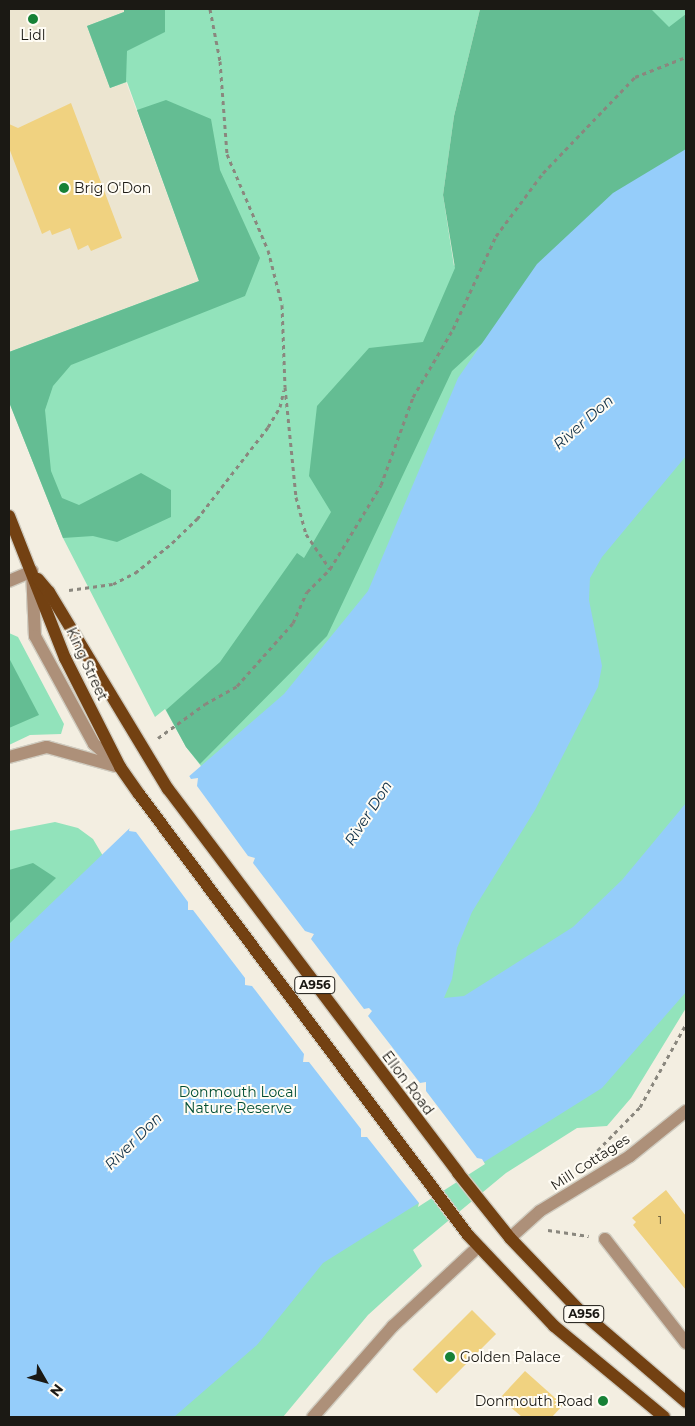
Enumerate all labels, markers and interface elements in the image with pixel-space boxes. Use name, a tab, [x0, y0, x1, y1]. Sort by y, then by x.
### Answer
marker: Lidl	[27, 13, 39, 25]
place label: Lidl	[20, 27, 46, 43]
place label: Brig O'Don	[74, 180, 151, 196]
marker: Brig O'Don	[58, 182, 70, 194]
water label: River Don	[549, 391, 617, 453]
street label: King Street	[63, 625, 111, 703]
water label: River Don	[340, 777, 396, 849]
road number: A956	[294, 976, 336, 994]
street label: Ellon Road	[379, 1048, 437, 1118]
park label: Donmouth Local Nature Reserve	[179, 1084, 297, 1116]
water label: River Don	[101, 1109, 165, 1173]
street label: Mill Cottages	[547, 1130, 633, 1194]
house number: 1	[658, 1213, 662, 1227]
road number: A956	[563, 1305, 605, 1324]
place label: Golden Palace	[460, 1349, 561, 1365]
marker: Golden Palace	[444, 1351, 456, 1363]
north arrow	[20, 1356, 70, 1406]
text: N	[46, 1380, 67, 1400]
place label: Donmouth Road	[475, 1393, 593, 1409]
marker: Donmouth Road	[597, 1395, 609, 1407]

